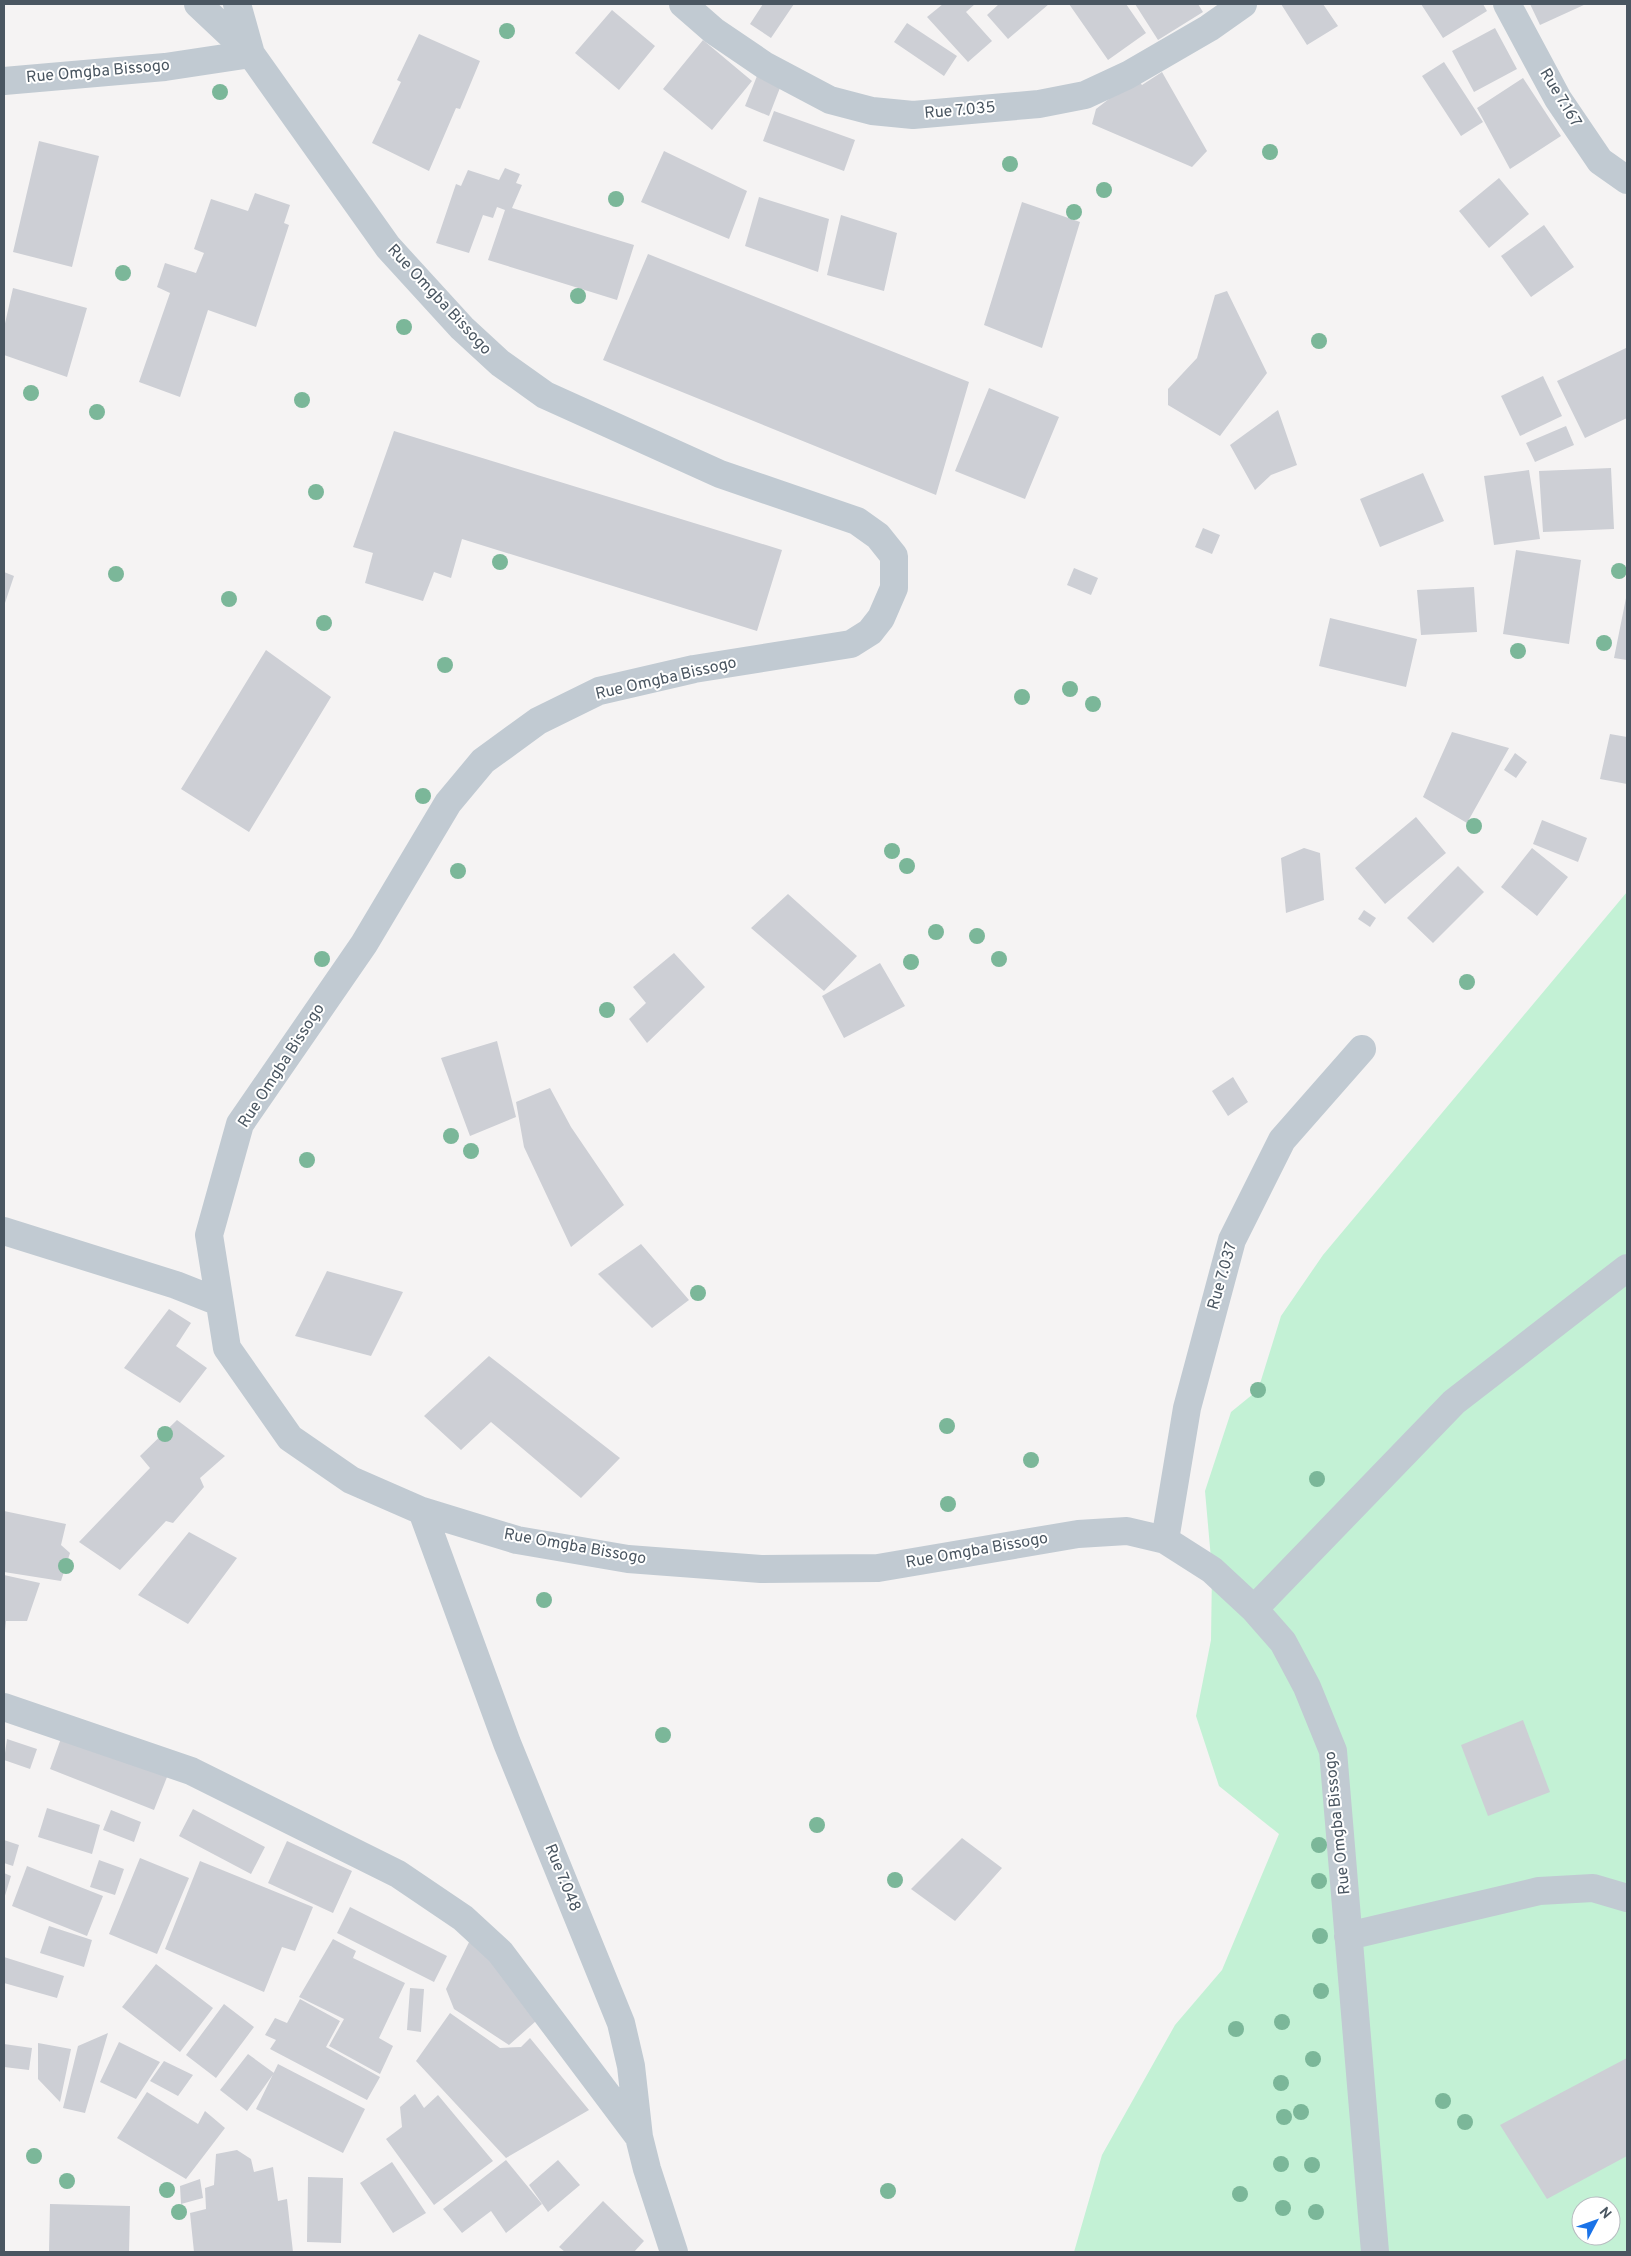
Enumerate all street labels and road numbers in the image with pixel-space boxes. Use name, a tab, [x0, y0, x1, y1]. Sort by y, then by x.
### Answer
street label: Rue Omgba Bissogo	[25, 56, 171, 88]
street label: Rue 7.167	[1535, 65, 1585, 131]
street label: Rue 7.035	[924, 98, 996, 124]
street label: Rue Omgba Bissogo	[383, 240, 495, 360]
street label: Rue Omgba Bissogo	[594, 653, 739, 705]
street label: Rue Omgba Bissogo	[234, 1000, 330, 1132]
street label: Rue 7.037	[1204, 1240, 1242, 1312]
street label: Rue Omgba Bissogo	[502, 1525, 648, 1569]
street label: Rue Omgba Bissogo	[904, 1529, 1050, 1573]
street label: Rue Omgba Bissogo	[1321, 1750, 1355, 1896]
street label: Rue 7.048	[539, 1841, 585, 1915]

